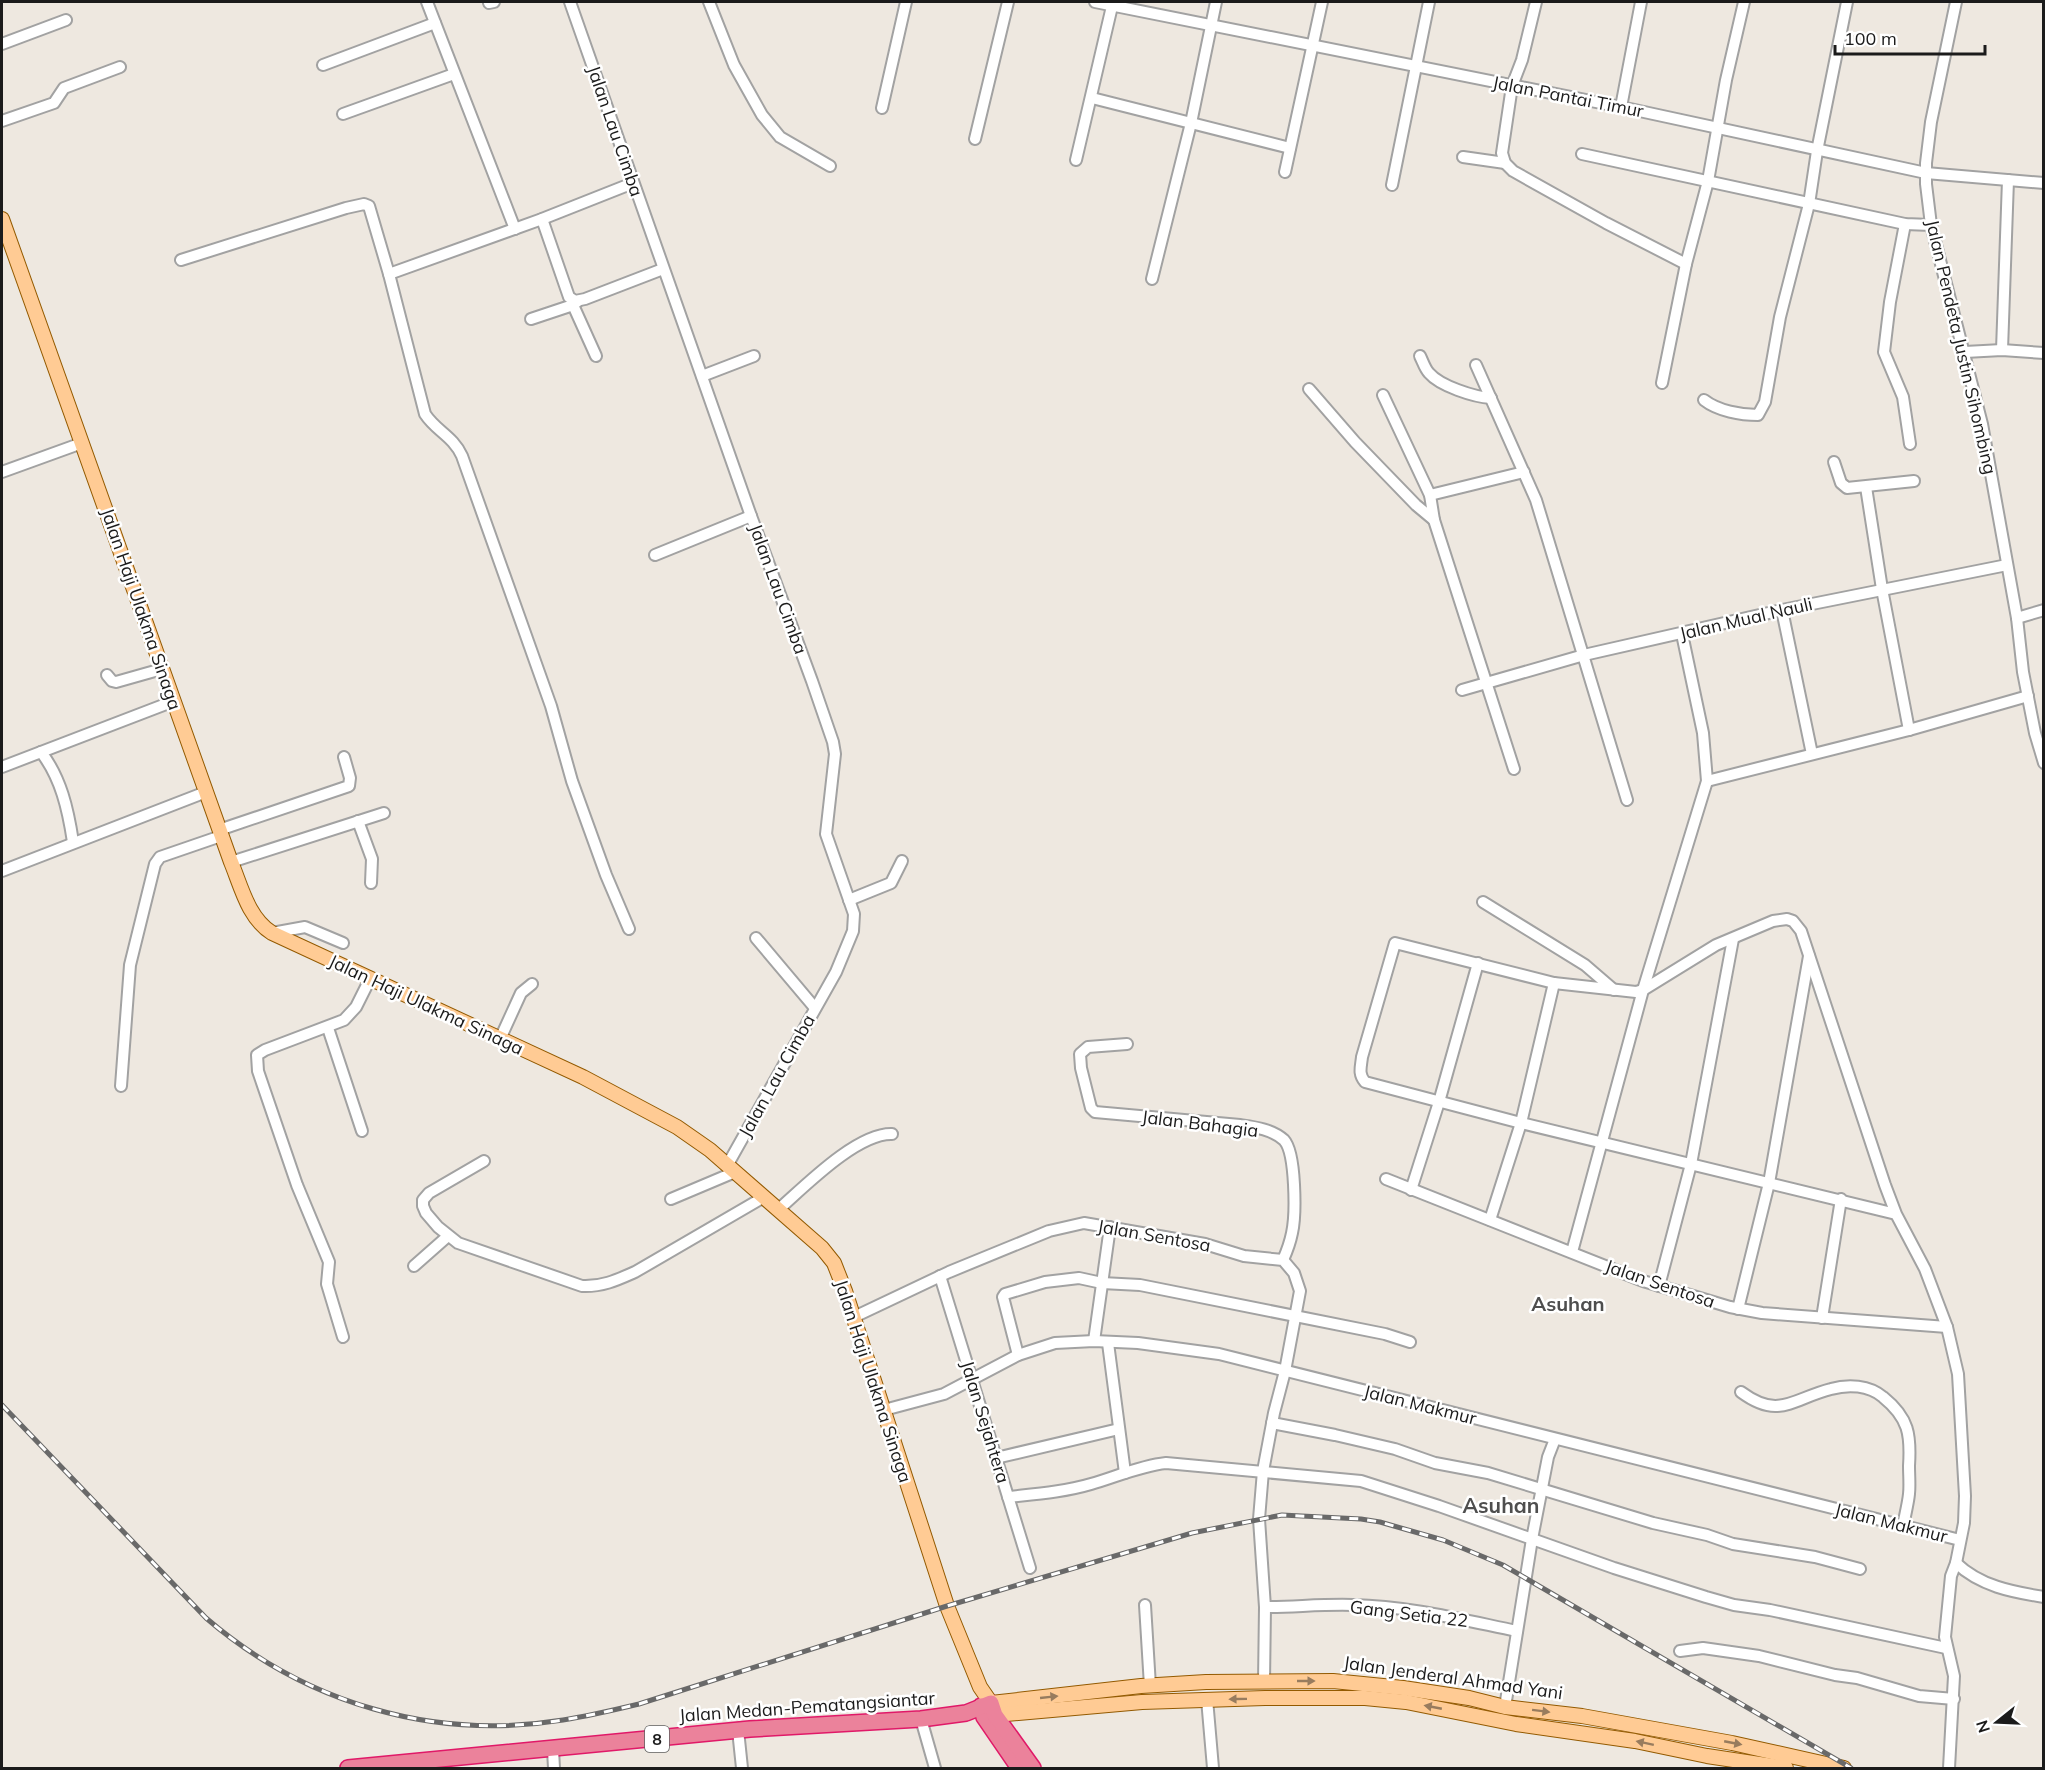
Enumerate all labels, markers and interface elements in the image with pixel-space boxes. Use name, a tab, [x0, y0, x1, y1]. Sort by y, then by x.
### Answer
scale bar	[1835, 18, 1985, 56]
text: 100 m	[1844, 27, 1897, 50]
street label: Jalan Lau Cimba	[582, 62, 649, 199]
street label: Jalan Pantai Timur	[1490, 71, 1646, 123]
street label: Jalan Pendeta Justin Sihombing	[1921, 217, 2002, 476]
street label: Jalan Haji Ulakma Sinaga	[96, 505, 187, 713]
street label: Jalan Lau Cimba	[744, 521, 813, 657]
street label: Jalan Mual Nauli	[1677, 592, 1815, 645]
street label: Jalan Haji Ulakma Sinaga	[325, 949, 527, 1060]
street label: Jalan Lau Cimba	[733, 1010, 820, 1141]
street label: Jalan Bahagia	[1140, 1105, 1260, 1142]
street label: Jalan Sentosa	[1096, 1214, 1213, 1257]
street label: Jalan Sentosa	[1602, 1254, 1718, 1313]
street label: Jalan Haji Ulakma Sinaga	[830, 1276, 917, 1485]
district label: Asuhan	[1531, 1291, 1605, 1316]
street label: Jalan Sejahtera	[956, 1358, 1015, 1486]
street label: Jalan Makmur	[1361, 1379, 1479, 1430]
district label: Asuhan	[1463, 1492, 1539, 1518]
street label: Jalan Makmur	[1832, 1497, 1950, 1548]
street label: Gang Setia 22	[1349, 1595, 1469, 1632]
street label: Jalan Jenderal Ahmad Yani	[1342, 1651, 1564, 1704]
one-way arrow	[1297, 1676, 1316, 1686]
street label: Jalan Medan-Pematangsiantar	[678, 1686, 936, 1727]
one-way arrow	[1039, 1692, 1058, 1702]
north arrow	[1967, 1692, 2027, 1752]
one-way arrow	[1229, 1694, 1248, 1703]
one-way arrow	[1423, 1702, 1442, 1711]
one-way arrow	[1531, 1706, 1550, 1715]
text: N	[1971, 1718, 1994, 1735]
road number: 8	[645, 1726, 669, 1752]
one-way arrow	[1636, 1738, 1655, 1747]
one-way arrow	[1724, 1739, 1743, 1748]

